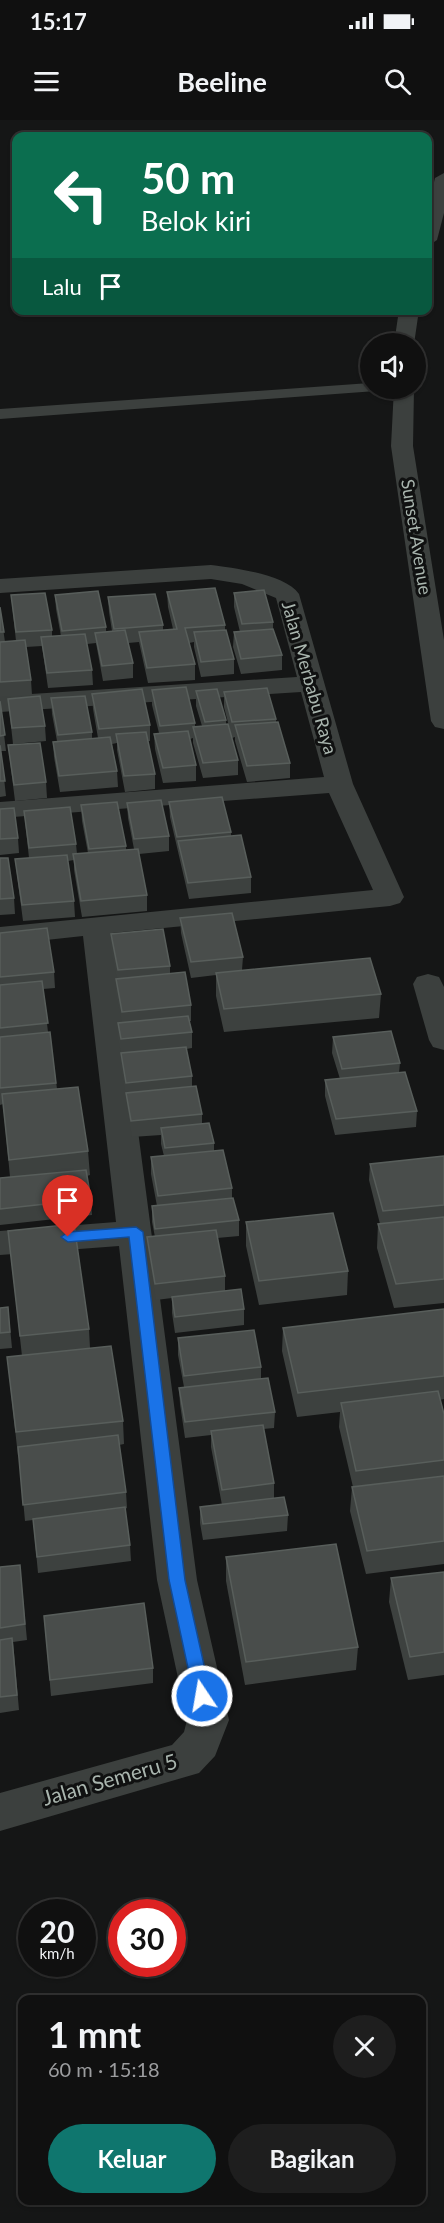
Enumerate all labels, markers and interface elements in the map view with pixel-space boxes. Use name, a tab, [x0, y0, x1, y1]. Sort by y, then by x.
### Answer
text: 15:17	[30, 8, 87, 35]
icon: menu	[30, 65, 63, 98]
text: Beeline	[177, 65, 267, 98]
icon: search	[381, 65, 414, 98]
text: 50 m	[141, 153, 235, 203]
icon: left	[42, 156, 120, 234]
text: Belok kiri	[141, 204, 251, 237]
icon: arrive	[94, 270, 127, 303]
text: Lalu	[42, 273, 82, 300]
map controls	[360, 333, 426, 399]
button: sound	[360, 333, 426, 399]
street label: Sunset Avenue	[397, 477, 437, 596]
street label: Jalan Merbabu Raya	[278, 599, 342, 757]
pin	[42, 1175, 93, 1237]
icon: arrive	[51, 1184, 84, 1217]
position arrow	[170, 1664, 234, 1728]
street label: Jalan Semeru 5	[39, 1747, 180, 1810]
speed limit sign: 30	[108, 1899, 186, 1977]
text: 20	[40, 1913, 74, 1949]
text: km/h	[39, 1944, 75, 1962]
text: 1 mnt	[48, 2012, 141, 2056]
button: close	[333, 2015, 396, 2078]
text: 60 m · 15:18	[48, 2057, 160, 2081]
button: Keluar	[48, 2124, 216, 2193]
button: Bagikan	[228, 2124, 396, 2193]

